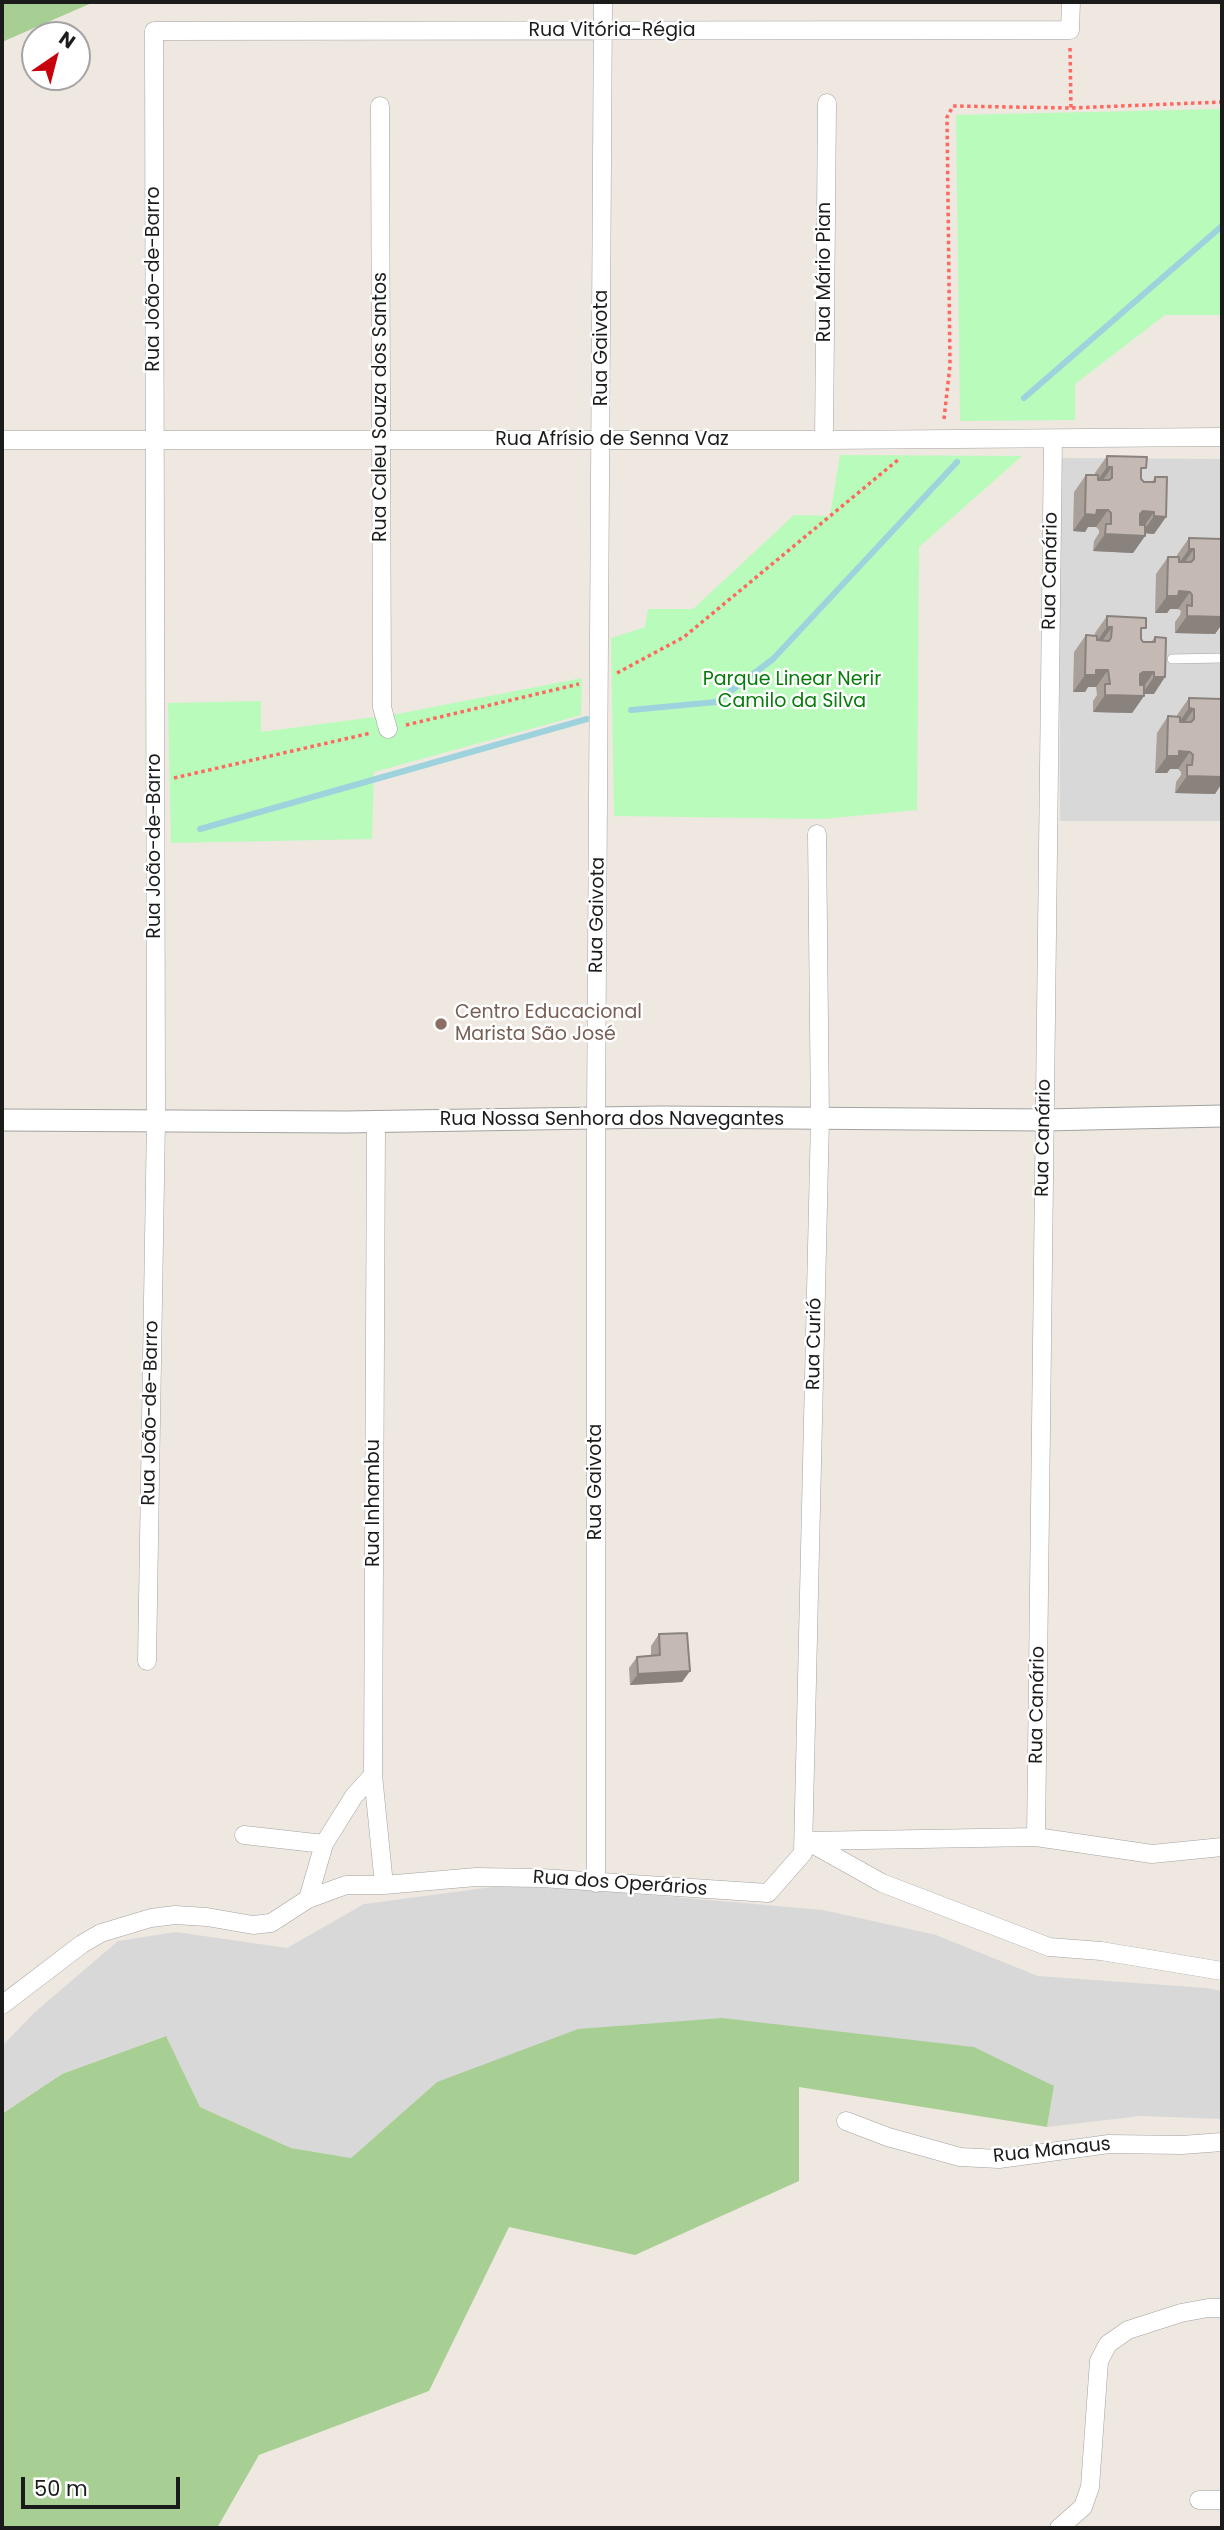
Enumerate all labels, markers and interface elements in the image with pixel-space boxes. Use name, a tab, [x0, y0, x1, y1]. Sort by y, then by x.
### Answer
street label: Rua Vitória-Régia	[529, 20, 695, 42]
north arrow	[21, 21, 91, 91]
text: N	[54, 25, 81, 55]
street label: Rua João-de-Barro	[143, 186, 165, 372]
street label: Rua Mário Pian	[814, 202, 836, 342]
street label: Rua Caleu Souza dos Santos	[370, 272, 392, 542]
street label: Rua Gaivota	[591, 290, 613, 406]
street label: Rua Afrísio de Senna Vaz	[495, 429, 729, 451]
street label: Rua Canário	[1039, 512, 1063, 630]
park label: Parque Linear Nerir Camilo da Silva	[703, 669, 881, 713]
street label: Rua João-de-Barro	[144, 753, 166, 939]
street label: Rua Gaivota	[586, 857, 610, 973]
place label: Centro Educacional Marista São José	[455, 1002, 642, 1046]
marker: Centro Educacional Marista São José	[433, 1016, 449, 1032]
street label: Rua Canário	[1032, 1079, 1056, 1197]
street label: Rua Nossa Senhora dos Navegantes	[440, 1109, 784, 1131]
street label: Rua Curió	[803, 1298, 827, 1390]
street label: Rua João-de-Barro	[138, 1320, 164, 1506]
street label: Rua Gaivota	[585, 1424, 607, 1540]
street label: Rua Inhambu	[363, 1439, 385, 1567]
street label: Rua Canário	[1026, 1646, 1050, 1764]
street label: Rua dos Operários	[532, 1867, 708, 1901]
street label: Rua Manaus	[992, 2133, 1112, 2169]
scale bar	[24, 2464, 184, 2508]
text: 50 m	[34, 2474, 88, 2503]

